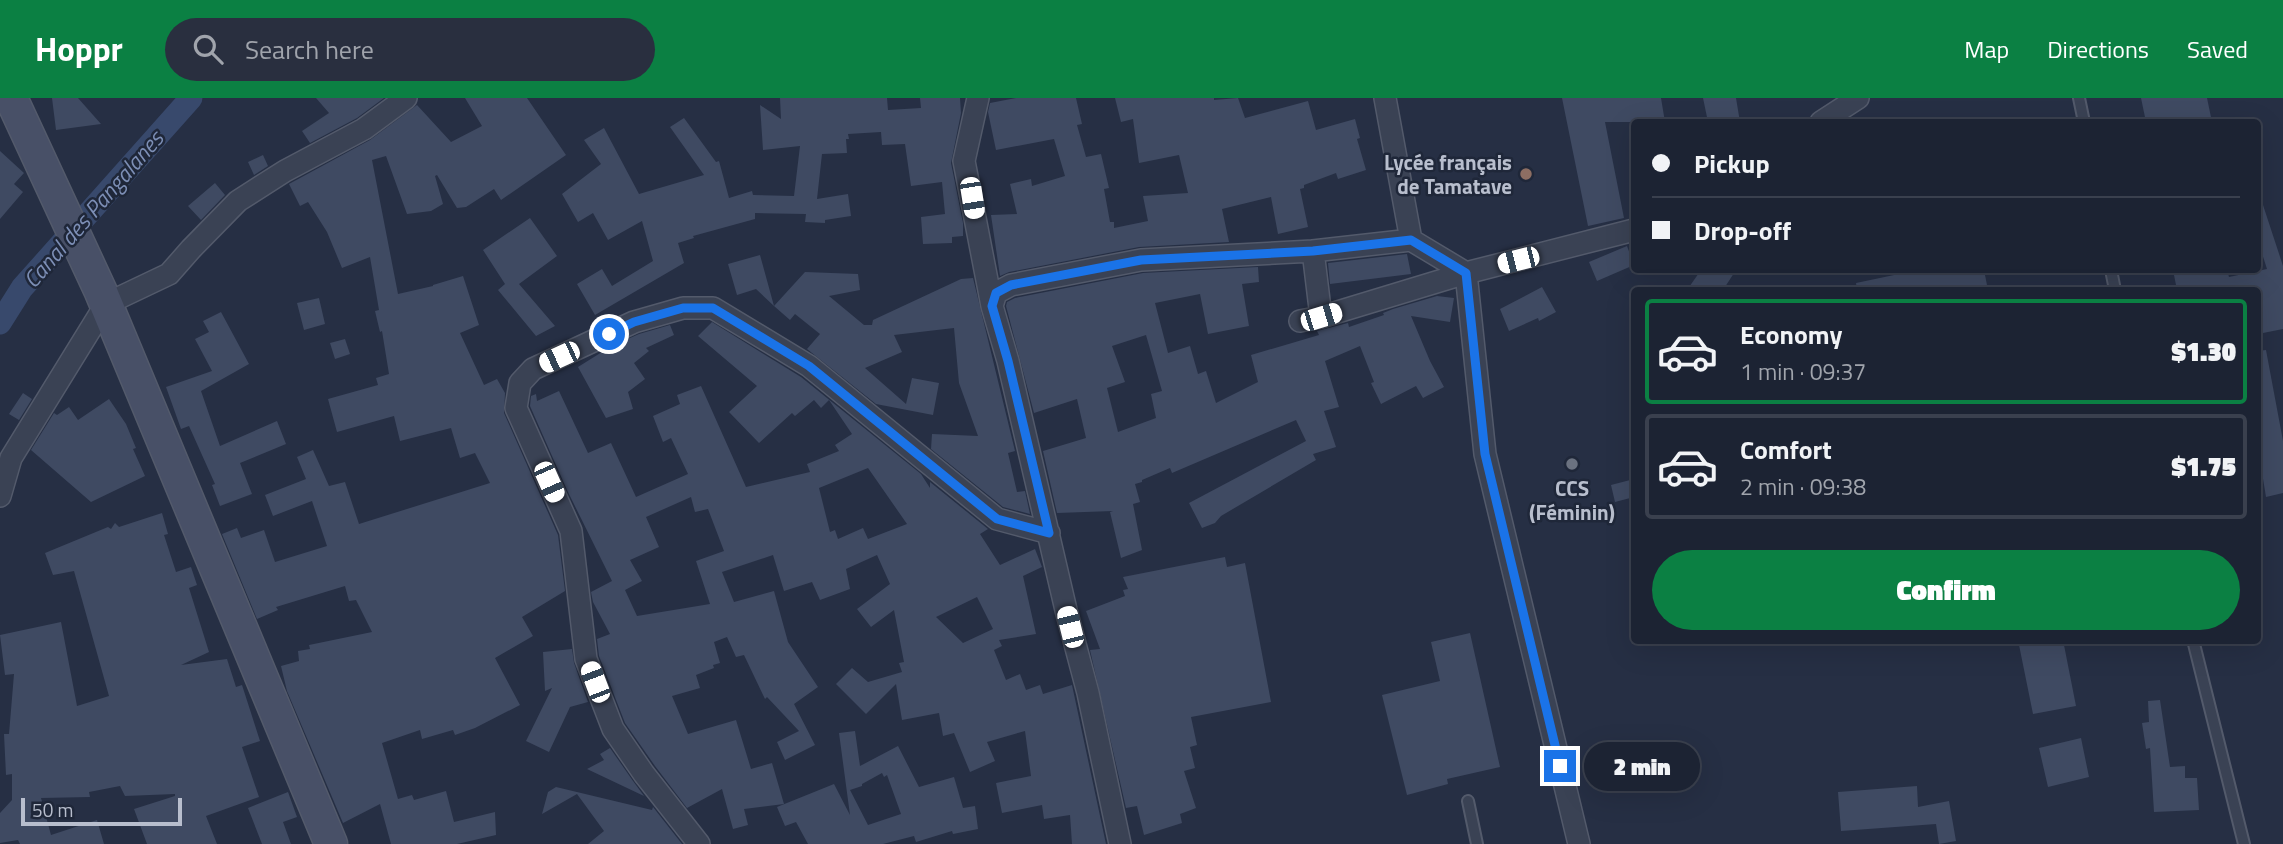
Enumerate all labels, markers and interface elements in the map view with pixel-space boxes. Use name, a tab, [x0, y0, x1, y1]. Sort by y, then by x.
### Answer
search box	[165, 18, 655, 81]
text: Hoppr	[35, 24, 123, 74]
icon: search	[189, 30, 227, 68]
text: Search here	[245, 30, 374, 69]
text: Map	[1964, 31, 2009, 67]
text: Directions	[2047, 31, 2149, 67]
text: Saved	[2187, 31, 2248, 67]
water label: Canal des Pangalanes	[14, 121, 173, 296]
text: Pickup	[1694, 144, 1770, 183]
place label: Lycée français de Tamatave	[1384, 146, 1512, 202]
marker: Lycée français de Tamatave	[1518, 166, 1534, 182]
car	[959, 176, 986, 220]
text: Drop-off	[1694, 211, 1791, 250]
car	[1496, 245, 1541, 275]
car	[1298, 301, 1345, 333]
text: Economy	[1740, 315, 1842, 354]
route start	[593, 318, 625, 350]
icon: car	[1656, 320, 1719, 383]
text: $1.30	[2171, 332, 2236, 371]
car	[536, 339, 583, 375]
text: 1 min · 09:37	[1740, 354, 1866, 389]
text: Comfort	[1740, 430, 1832, 469]
icon: car	[1656, 435, 1719, 498]
text: $1.75	[2171, 447, 2236, 486]
marker: CCS (Féminin)	[1564, 456, 1580, 472]
car	[531, 459, 568, 505]
text: 2 min · 09:38	[1740, 469, 1866, 504]
place label: CCS (Féminin)	[1529, 472, 1615, 528]
button: Confirm	[1652, 550, 2240, 630]
car	[1055, 604, 1086, 650]
car	[578, 659, 613, 705]
callout: 2 min	[1584, 742, 1700, 790]
text: 2 min	[1613, 749, 1671, 784]
route end	[1544, 750, 1576, 782]
scale bar	[21, 795, 182, 827]
text: 50 m	[32, 795, 73, 824]

